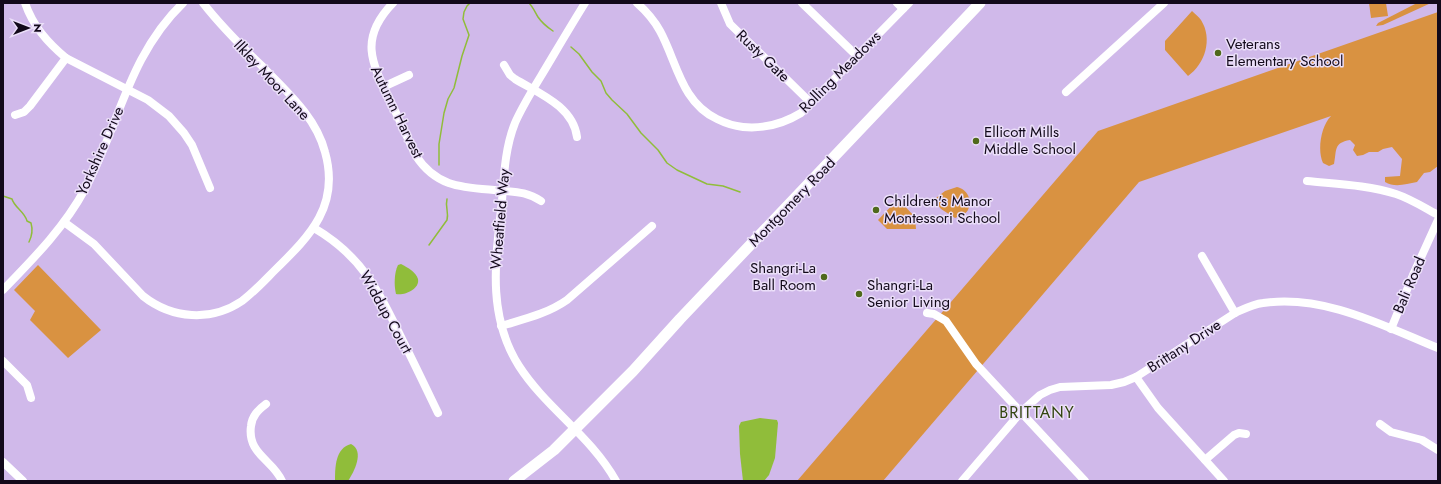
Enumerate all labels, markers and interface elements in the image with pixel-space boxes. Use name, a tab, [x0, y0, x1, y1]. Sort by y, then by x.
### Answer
north arrow	[8, 8, 48, 48]
text: N	[30, 24, 46, 32]
street label: Rusty Gate	[731, 25, 795, 87]
street label: Rolling Meadows	[794, 26, 886, 118]
place label: Veterans Elementary School	[1226, 33, 1343, 72]
street label: Ilkley Moor Lane	[229, 35, 316, 126]
marker: Veterans Elementary School	[1213, 48, 1223, 58]
street label: Autumn Harvest	[365, 62, 429, 162]
street label: Yorkshire Drive	[71, 103, 130, 199]
place label: Ellicott Mills Middle School	[984, 121, 1076, 160]
marker: Ellicott Mills Middle School	[971, 136, 981, 146]
street label: Montgomery Road	[743, 152, 841, 252]
street label: Wheatfield Way	[485, 167, 515, 270]
place label: Children's Manor Montessori School	[884, 190, 1000, 229]
marker: Children's Manor Montessori School	[871, 205, 881, 215]
street label: Bali Road	[1387, 253, 1431, 317]
place label: Shangri-La Ball Room	[750, 257, 816, 296]
street label: Widdup Court	[354, 266, 418, 358]
marker: Shangri-La Ball Room	[819, 272, 829, 282]
place label: Shangri-La Senior Living	[867, 274, 950, 313]
marker: Shangri-La Senior Living	[854, 289, 864, 299]
street label: Brittany Drive	[1143, 314, 1225, 378]
district label: BRITTANY	[999, 401, 1075, 424]

